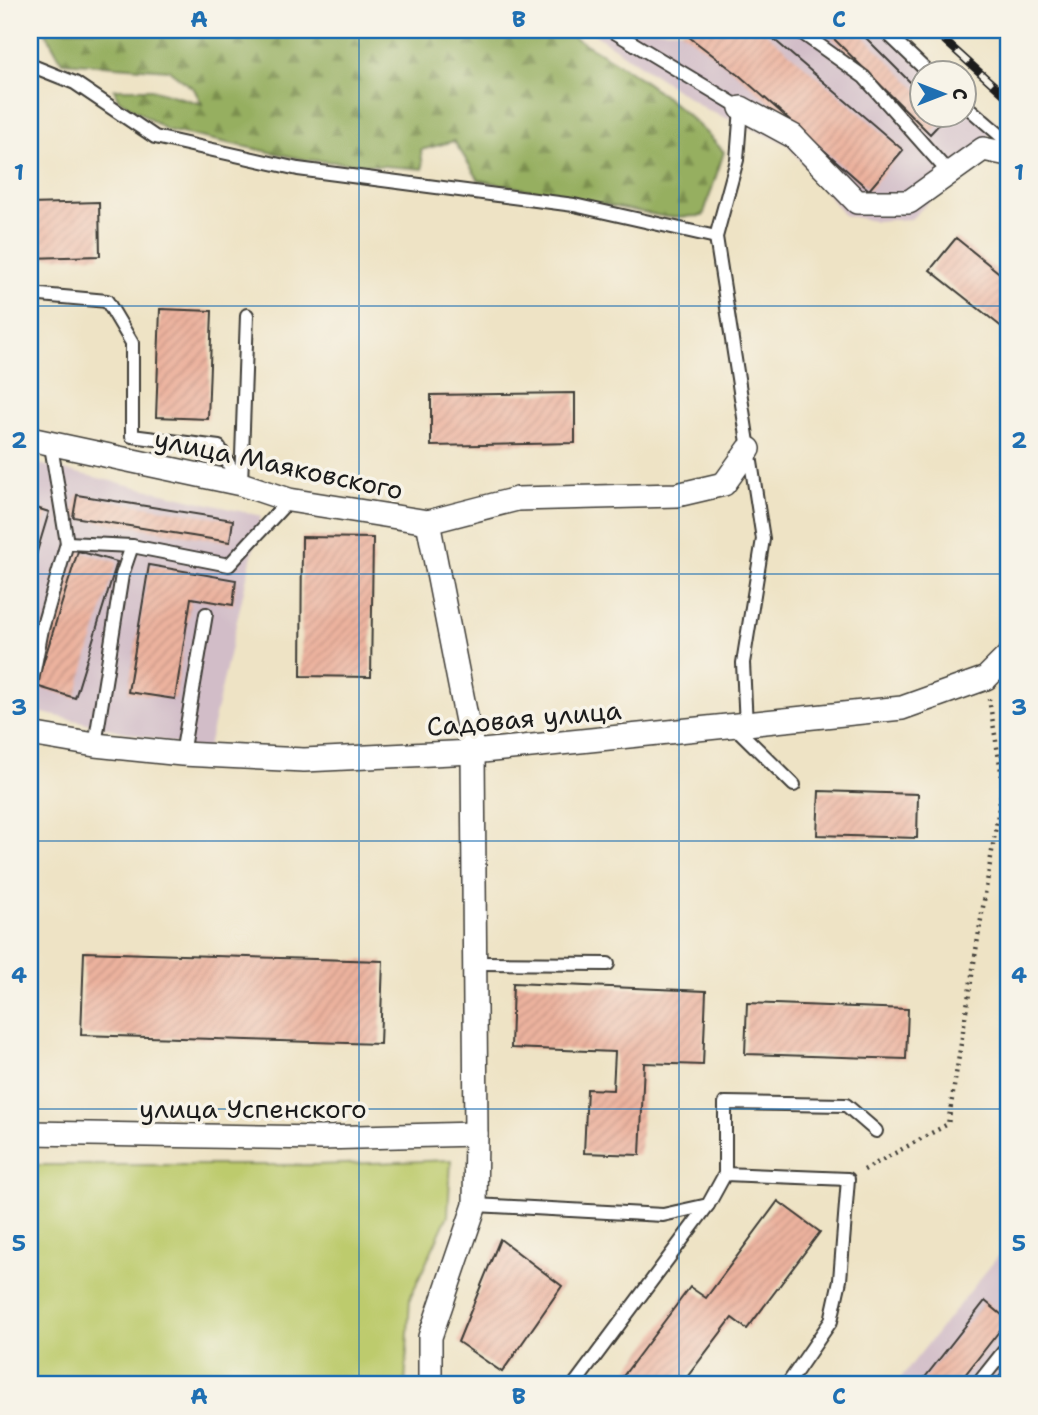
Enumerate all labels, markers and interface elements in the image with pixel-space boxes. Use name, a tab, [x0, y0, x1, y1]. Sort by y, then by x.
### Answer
text: A	[190, 4, 208, 34]
text: B	[512, 4, 526, 34]
text: C	[832, 4, 846, 34]
north arrow	[908, 60, 978, 130]
text: С	[947, 88, 972, 100]
text: 1	[14, 157, 24, 187]
text: 1	[1014, 157, 1024, 187]
street label: улица Маяковского	[151, 421, 407, 507]
text: 2	[11, 425, 27, 455]
text: 2	[1011, 425, 1027, 455]
text: 3	[11, 692, 27, 722]
street label: Садовая улица	[425, 692, 623, 744]
text: 3	[1011, 692, 1027, 722]
text: 4	[11, 960, 27, 990]
text: 4	[1011, 960, 1027, 990]
street label: улица Успенского	[139, 1091, 367, 1126]
text: 5	[12, 1228, 26, 1258]
text: 5	[1012, 1228, 1026, 1258]
text: A	[190, 1381, 208, 1411]
text: B	[512, 1381, 526, 1411]
text: C	[832, 1381, 846, 1411]

